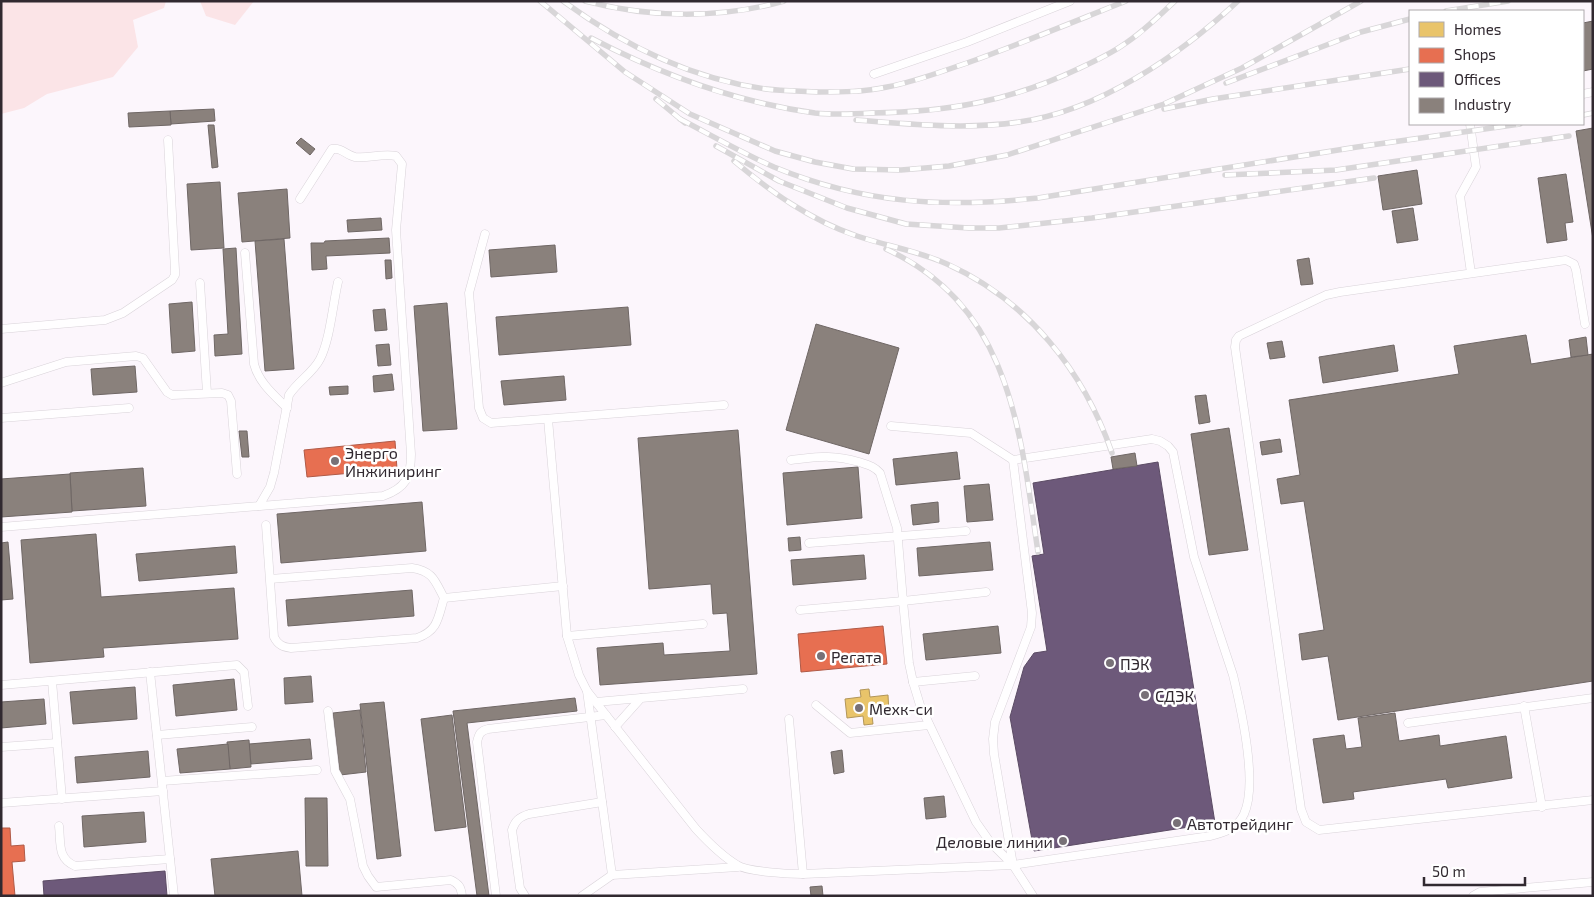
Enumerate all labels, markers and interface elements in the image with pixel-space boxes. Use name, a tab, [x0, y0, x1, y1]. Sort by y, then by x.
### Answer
legend	[1409, 10, 1584, 125]
text: Homes	[1454, 20, 1501, 38]
text: Shops	[1454, 45, 1496, 63]
text: Offices	[1454, 70, 1501, 88]
text: Industry	[1454, 95, 1511, 113]
place label: Энерго Инжиниринг	[345, 443, 442, 480]
marker: Энерго Инжиниринг	[329, 455, 341, 467]
place label: Регата	[831, 647, 882, 666]
marker: Регата	[815, 650, 827, 662]
place label: ПЭК	[1120, 654, 1150, 673]
marker: ПЭК	[1104, 657, 1116, 669]
place label: СДЭК	[1155, 686, 1194, 705]
marker: СДЭК	[1139, 689, 1151, 701]
place label: Мехк-си	[869, 699, 933, 718]
marker: Мехк-си	[853, 702, 865, 714]
place label: Автотрейдинг	[1187, 814, 1294, 833]
marker: Автотрейдинг	[1171, 817, 1183, 829]
place label: Деловые линии	[936, 832, 1053, 851]
marker: Деловые линии	[1057, 835, 1069, 847]
scale bar	[1424, 854, 1525, 886]
text: 50 m	[1432, 862, 1466, 880]

